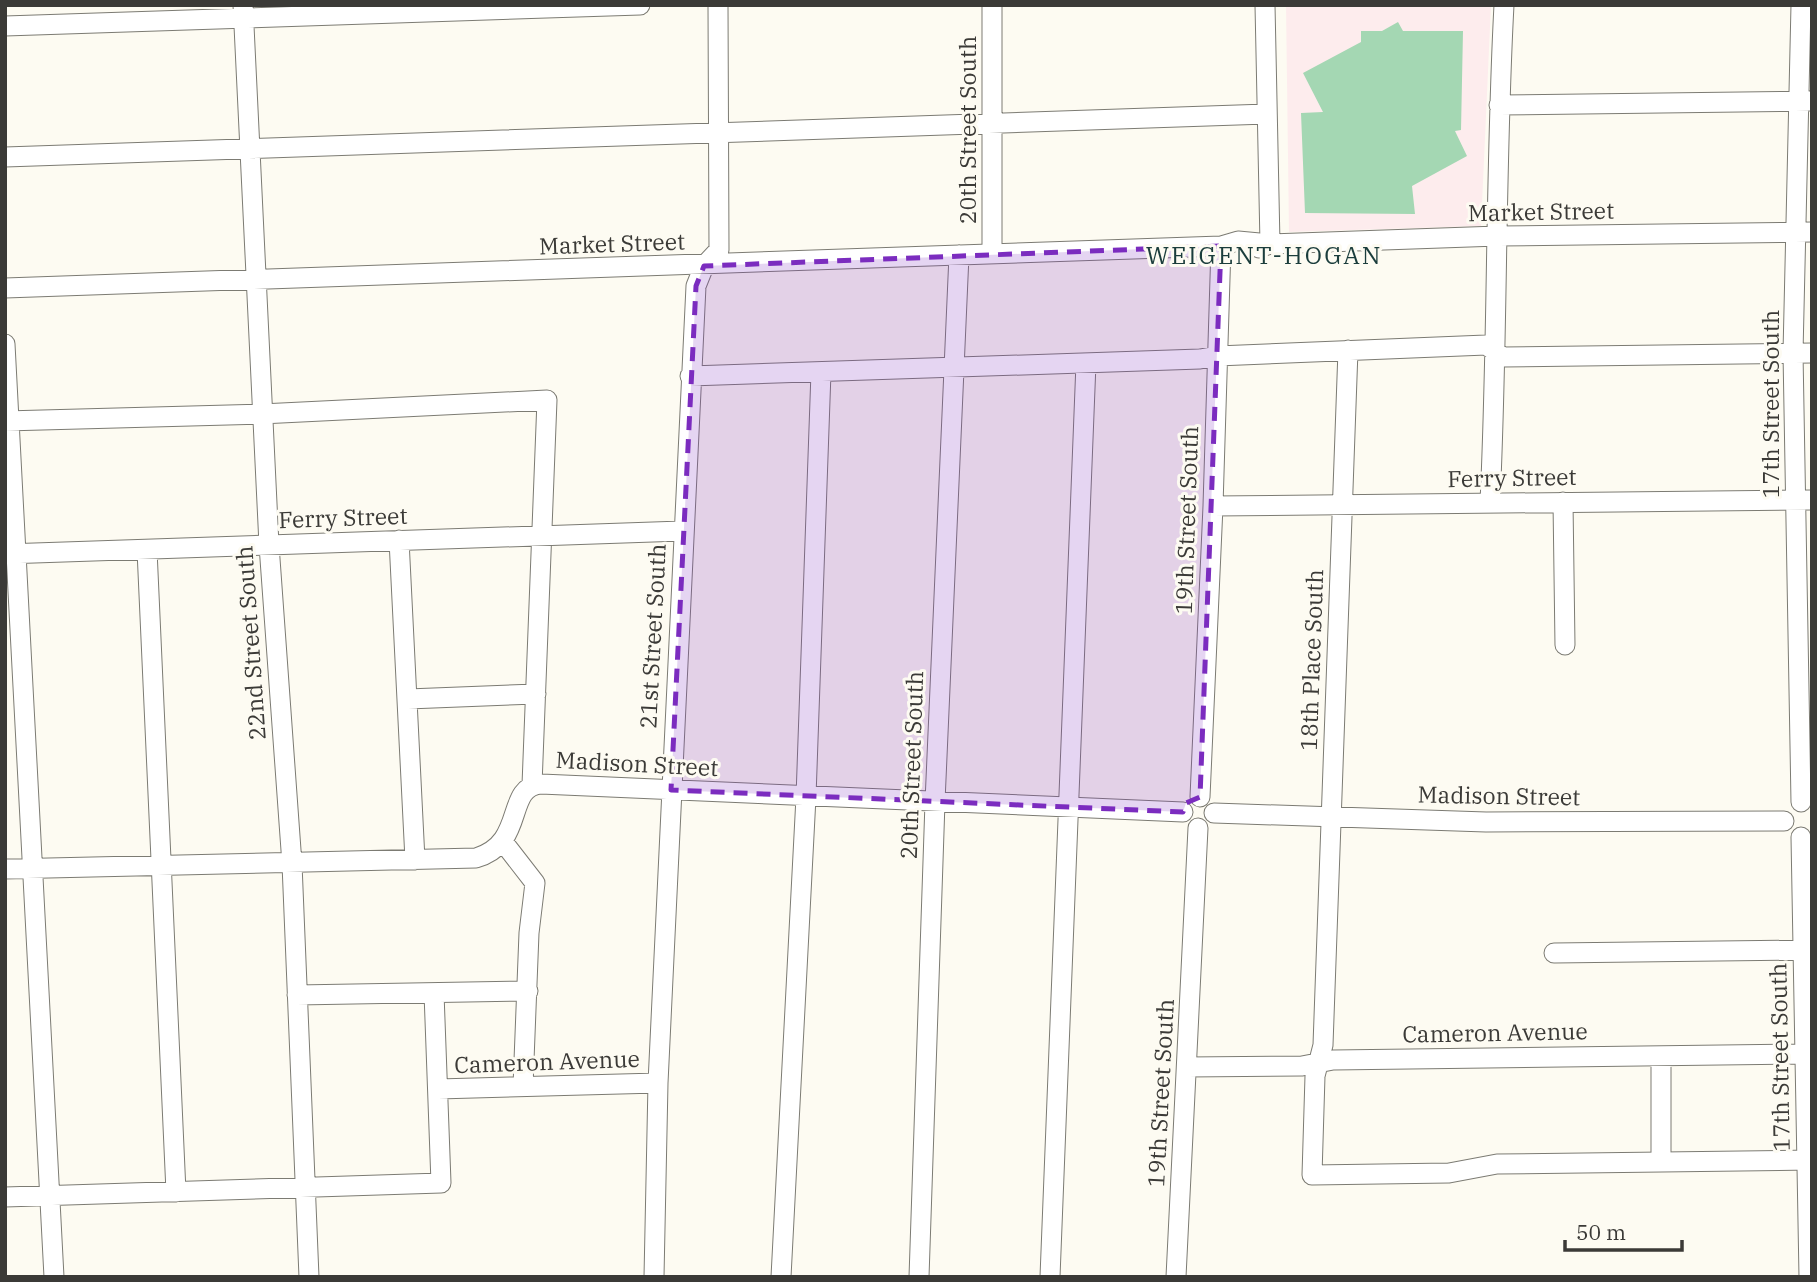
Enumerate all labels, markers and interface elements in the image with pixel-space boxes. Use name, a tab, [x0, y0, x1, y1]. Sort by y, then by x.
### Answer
street label: 20th Street South	[952, 36, 982, 224]
street label: Market Street	[1468, 195, 1614, 227]
street label: Market Street	[538, 225, 686, 261]
district label: WEIGENT-HOGAN	[1146, 239, 1382, 271]
street label: 17th Street South	[1755, 310, 1785, 498]
street label: 19th Street South	[1168, 425, 1204, 615]
street label: Ferry Street	[1447, 461, 1577, 493]
street label: Ferry Street	[278, 500, 408, 534]
street label: 21st Street South	[632, 543, 672, 729]
street label: 22nd Street South	[228, 545, 272, 741]
street label: 18th Place South	[1293, 569, 1329, 751]
street label: 20th Street South	[893, 670, 929, 860]
street label: Madison Street	[555, 744, 719, 782]
street label: Madison Street	[1417, 779, 1581, 811]
street label: 17th Street South	[1762, 962, 1796, 1152]
street label: 19th Street South	[1140, 998, 1180, 1188]
street label: Cameron Avenue	[1402, 1015, 1588, 1049]
street label: Cameron Avenue	[454, 1043, 640, 1079]
scale bar	[1565, 1208, 1682, 1252]
text: 50 m	[1576, 1218, 1626, 1246]

